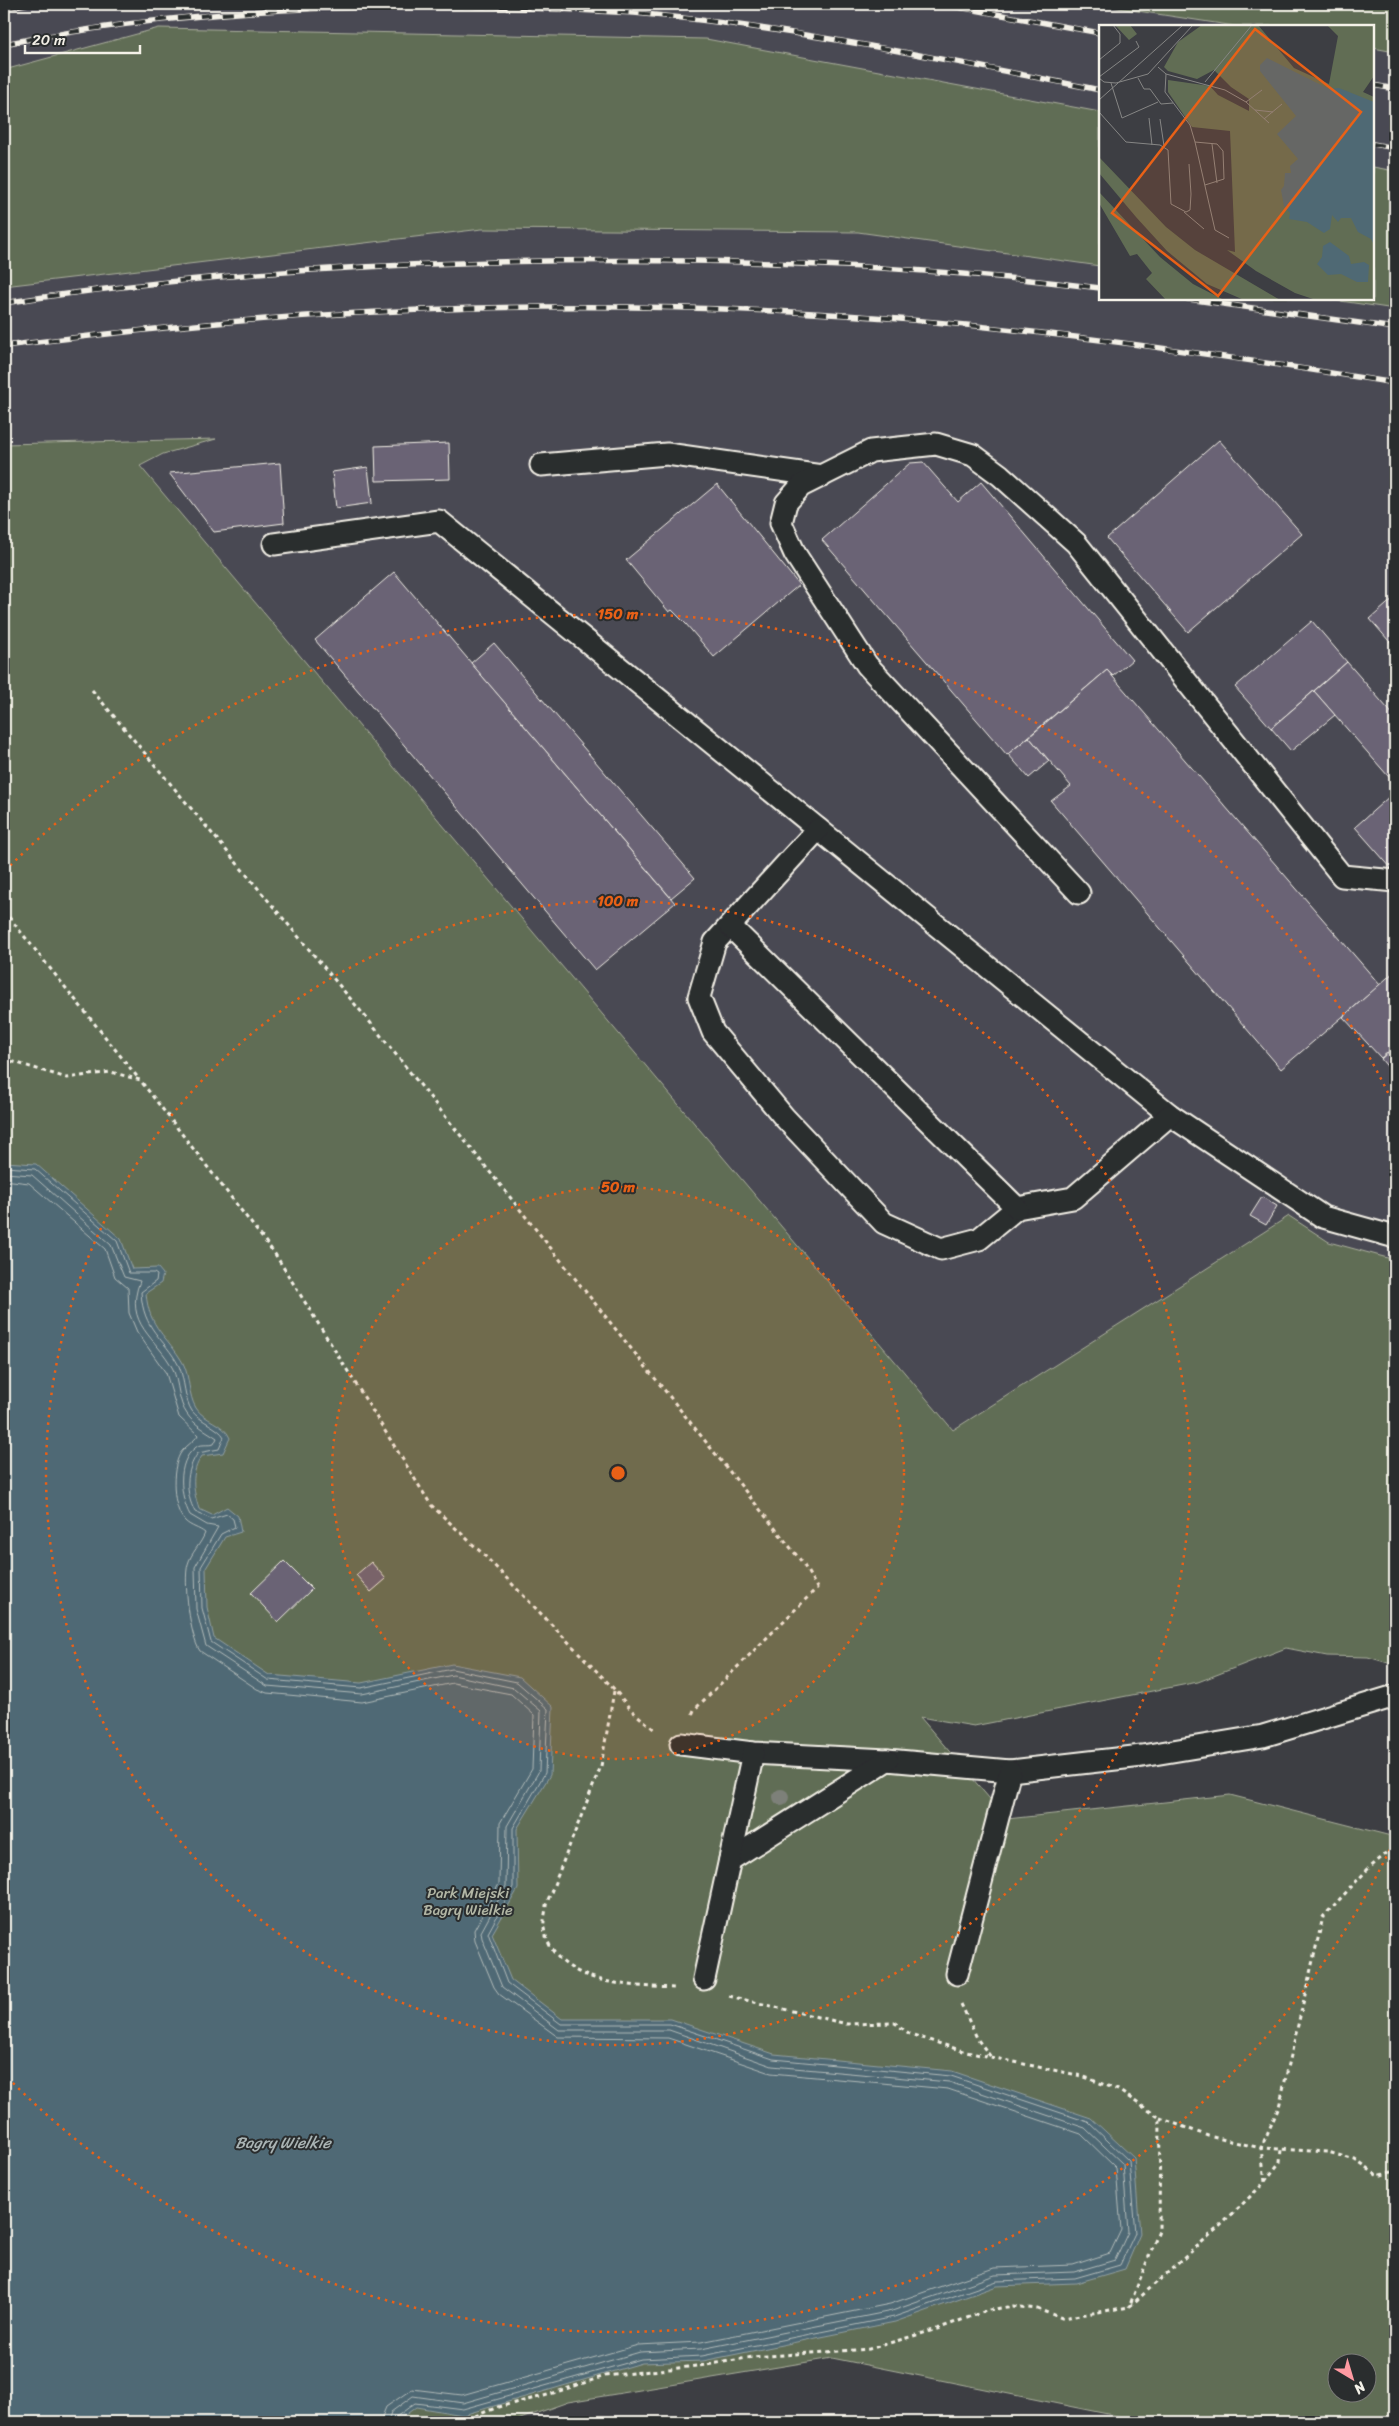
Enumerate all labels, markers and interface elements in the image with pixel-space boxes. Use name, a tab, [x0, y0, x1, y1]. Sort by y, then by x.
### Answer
scale bar	[25, 22, 140, 54]
inset map	[1099, 25, 1374, 300]
text: 20 m	[32, 27, 66, 53]
text: 150 m	[598, 601, 639, 627]
text: 100 m	[598, 888, 639, 914]
text: 50 m	[601, 1174, 636, 1200]
centre of rings	[609, 1464, 627, 1482]
park label: Park Miejski Bagry Wielkie	[423, 1880, 513, 1923]
water label: Bagry Wielkie	[235, 2128, 333, 2157]
north arrow	[1326, 2354, 1376, 2404]
text: N	[1348, 2374, 1372, 2401]

